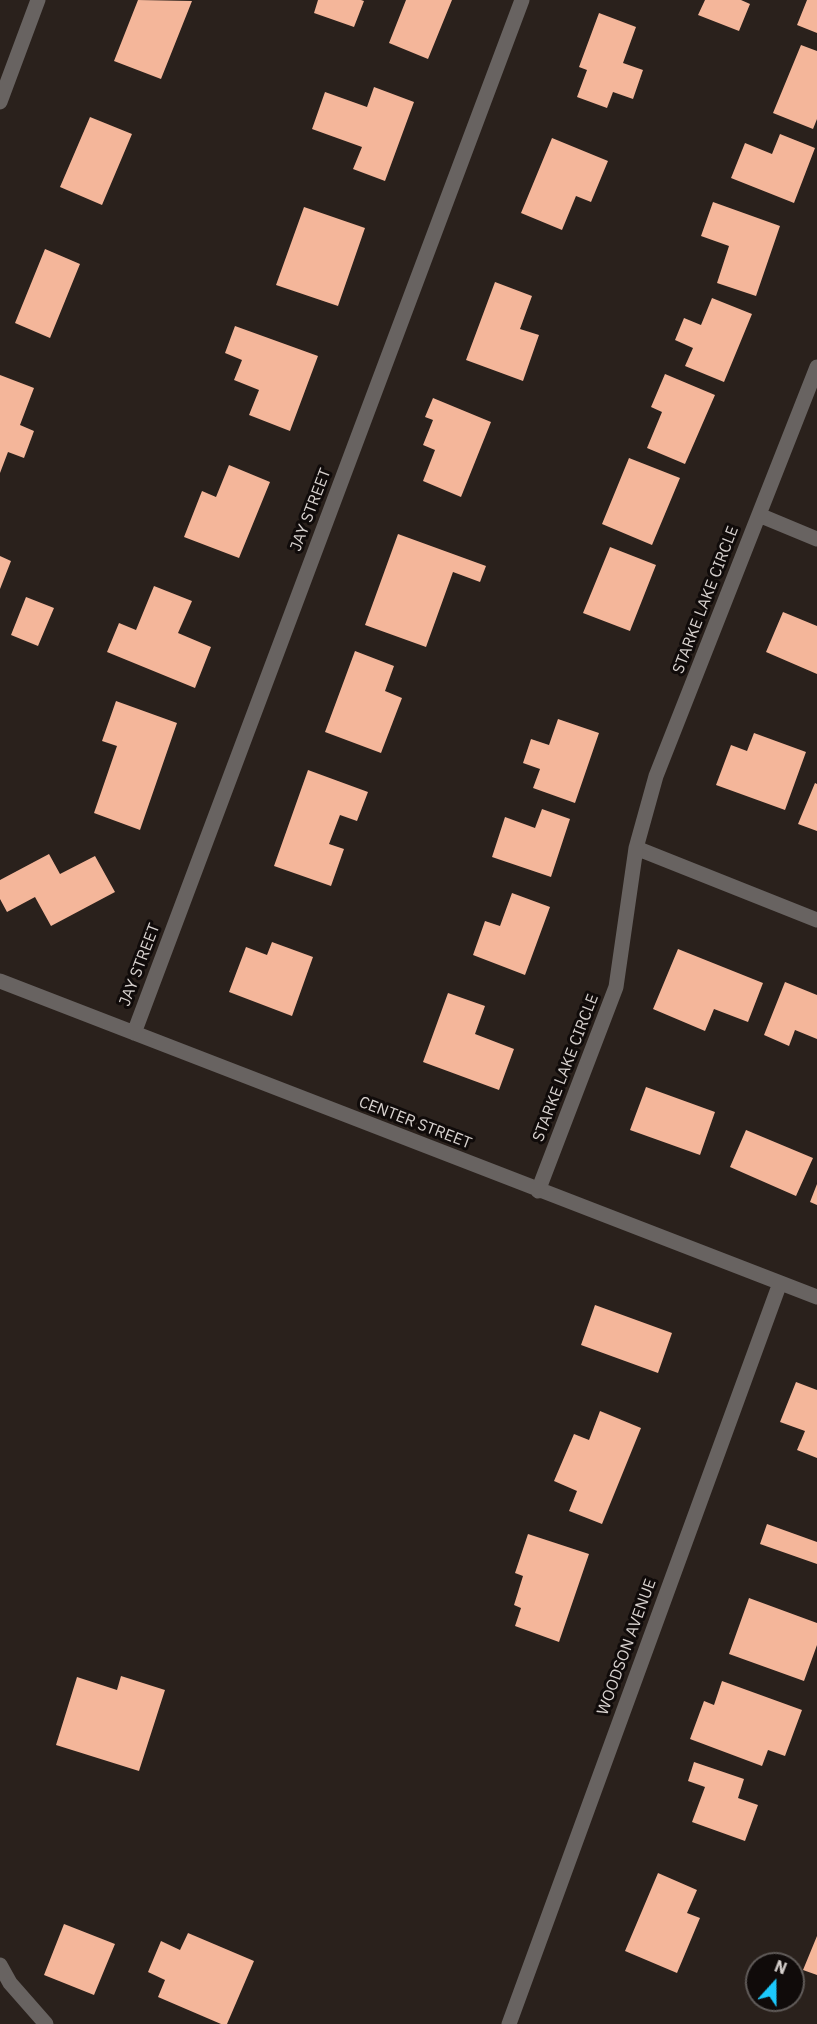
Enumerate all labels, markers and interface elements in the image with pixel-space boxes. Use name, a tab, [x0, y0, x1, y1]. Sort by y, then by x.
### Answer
street label: JAY STREET	[286, 466, 336, 554]
street label: STARKE LAKE CIRCLE	[669, 524, 743, 676]
street label: JAY STREET	[115, 921, 165, 1009]
street label: STARKE LAKE CIRCLE	[529, 992, 603, 1144]
street label: CENTER STREET	[356, 1093, 474, 1153]
street label: WOODSON AVENUE	[593, 1576, 661, 1718]
north arrow	[745, 1952, 805, 2012]
text: N	[772, 1956, 790, 1978]

